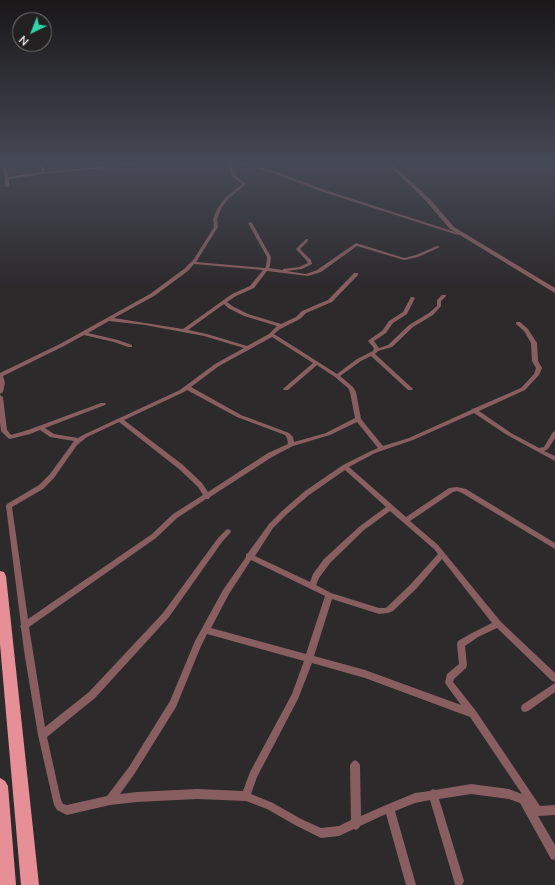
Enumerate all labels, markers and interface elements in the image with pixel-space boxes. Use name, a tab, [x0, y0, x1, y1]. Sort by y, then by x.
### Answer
north arrow	[12, 12, 52, 52]
text: N	[16, 32, 32, 49]

